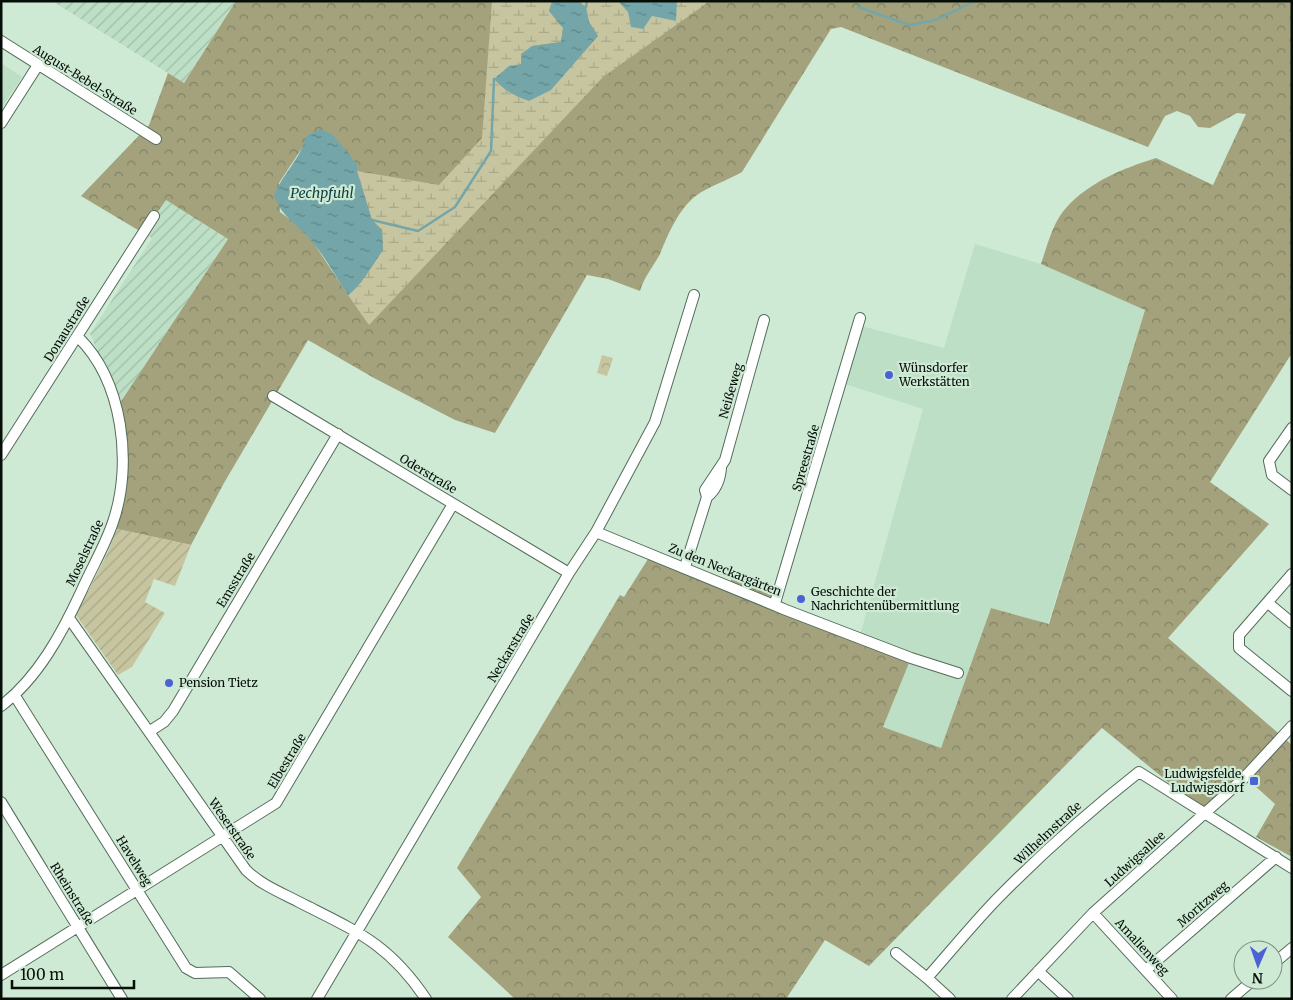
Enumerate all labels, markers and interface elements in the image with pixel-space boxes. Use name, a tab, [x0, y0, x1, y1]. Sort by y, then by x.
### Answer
street label: August-Bebel-Straße	[30, 41, 140, 118]
water label: Pechpfuhl	[290, 184, 354, 202]
street label: Donaustraße	[40, 293, 93, 364]
place label: Wünsdorfer Werkstätten	[898, 360, 970, 389]
street label: Neißeweg	[715, 361, 746, 420]
marker: Wünsdorfer Werkstätten	[883, 369, 895, 381]
street label: Spreestraße	[789, 423, 822, 493]
street label: Oderstraße	[397, 451, 460, 497]
street label: Moselstraße	[63, 517, 106, 588]
street label: Zu den Neckargärten	[666, 540, 784, 599]
street label: Emsstraße	[213, 549, 258, 610]
place label: Geschichte der Nachrichtenübermittlung	[811, 584, 960, 613]
marker: Geschichte der Nachrichtenübermittlung	[795, 593, 807, 605]
street label: Neckarstraße	[484, 611, 537, 685]
place label: Pension Tietz	[179, 675, 258, 690]
marker: Pension Tietz	[163, 677, 175, 689]
street label: Elbestraße	[264, 730, 309, 791]
place label: Ludwigsfelde, Ludwigsdorf	[1164, 766, 1244, 795]
marker: Ludwigsfelde, Ludwigsdorf	[1248, 775, 1260, 787]
street label: Weserstraße	[205, 794, 259, 862]
street label: Wilhelmstraße	[1010, 798, 1084, 868]
street label: Ludwigsallee	[1101, 828, 1168, 890]
street label: Havelweg	[113, 833, 156, 889]
street label: Rheinstraße	[47, 860, 98, 928]
street label: Moritzweg	[1174, 877, 1232, 930]
street label: Amalienweg	[1112, 914, 1173, 979]
north arrow	[1233, 940, 1283, 990]
scale bar	[12, 958, 135, 990]
text: 100 m	[20, 965, 64, 984]
text: N	[1252, 969, 1263, 987]

